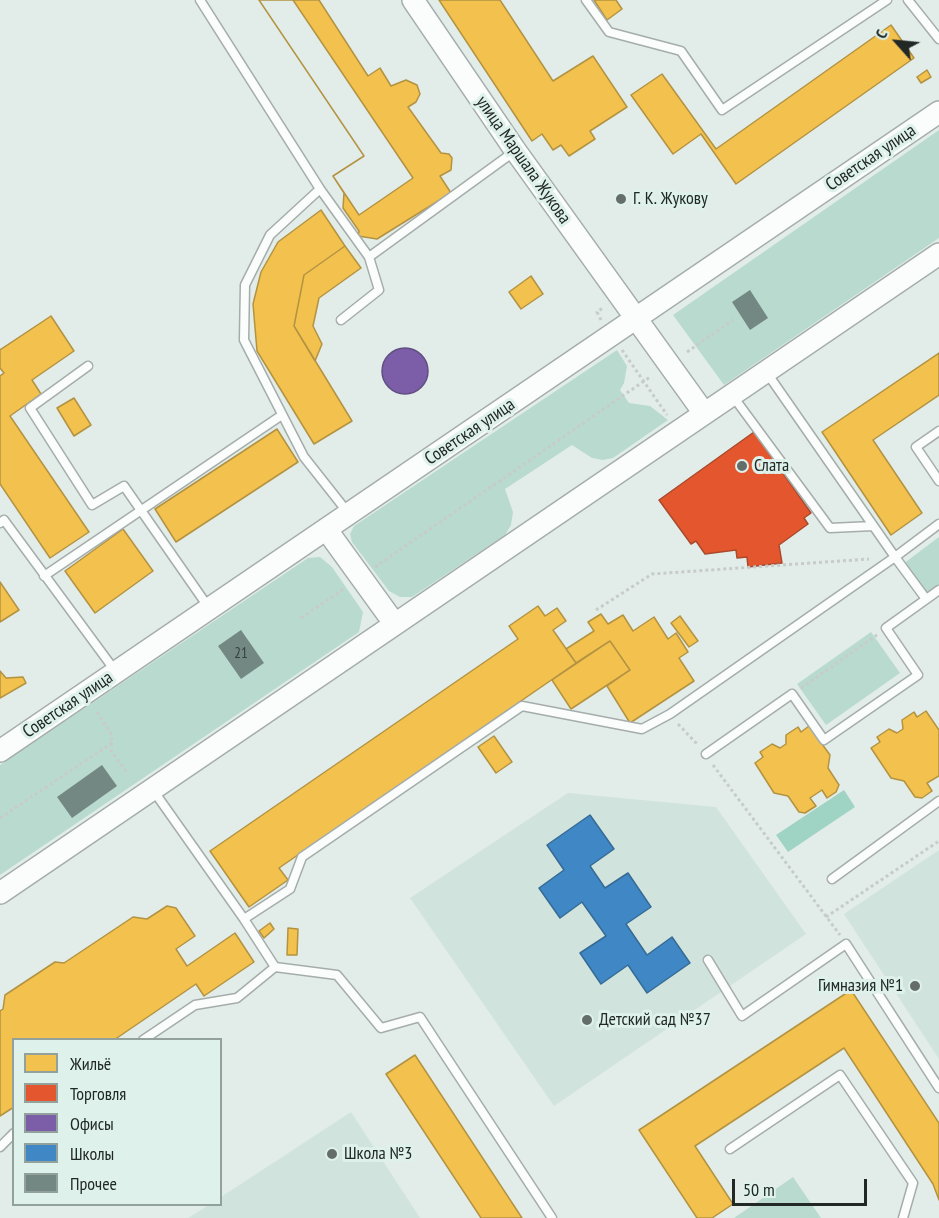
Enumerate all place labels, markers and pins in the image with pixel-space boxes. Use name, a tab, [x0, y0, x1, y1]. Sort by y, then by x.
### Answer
place label: Г. К. Жукову	[633, 188, 708, 210]
marker: Г. К. Жукову	[614, 192, 628, 206]
place label: Слата	[754, 455, 789, 477]
marker: Слата	[735, 459, 749, 473]
place label: Гимназия №1	[818, 975, 903, 997]
marker: Гимназия №1	[908, 979, 922, 993]
place label: Детский сад №37	[599, 1009, 711, 1031]
marker: Детский сад №37	[580, 1013, 594, 1027]
place label: Школа №3	[344, 1143, 412, 1165]
marker: Школа №3	[325, 1147, 339, 1161]

